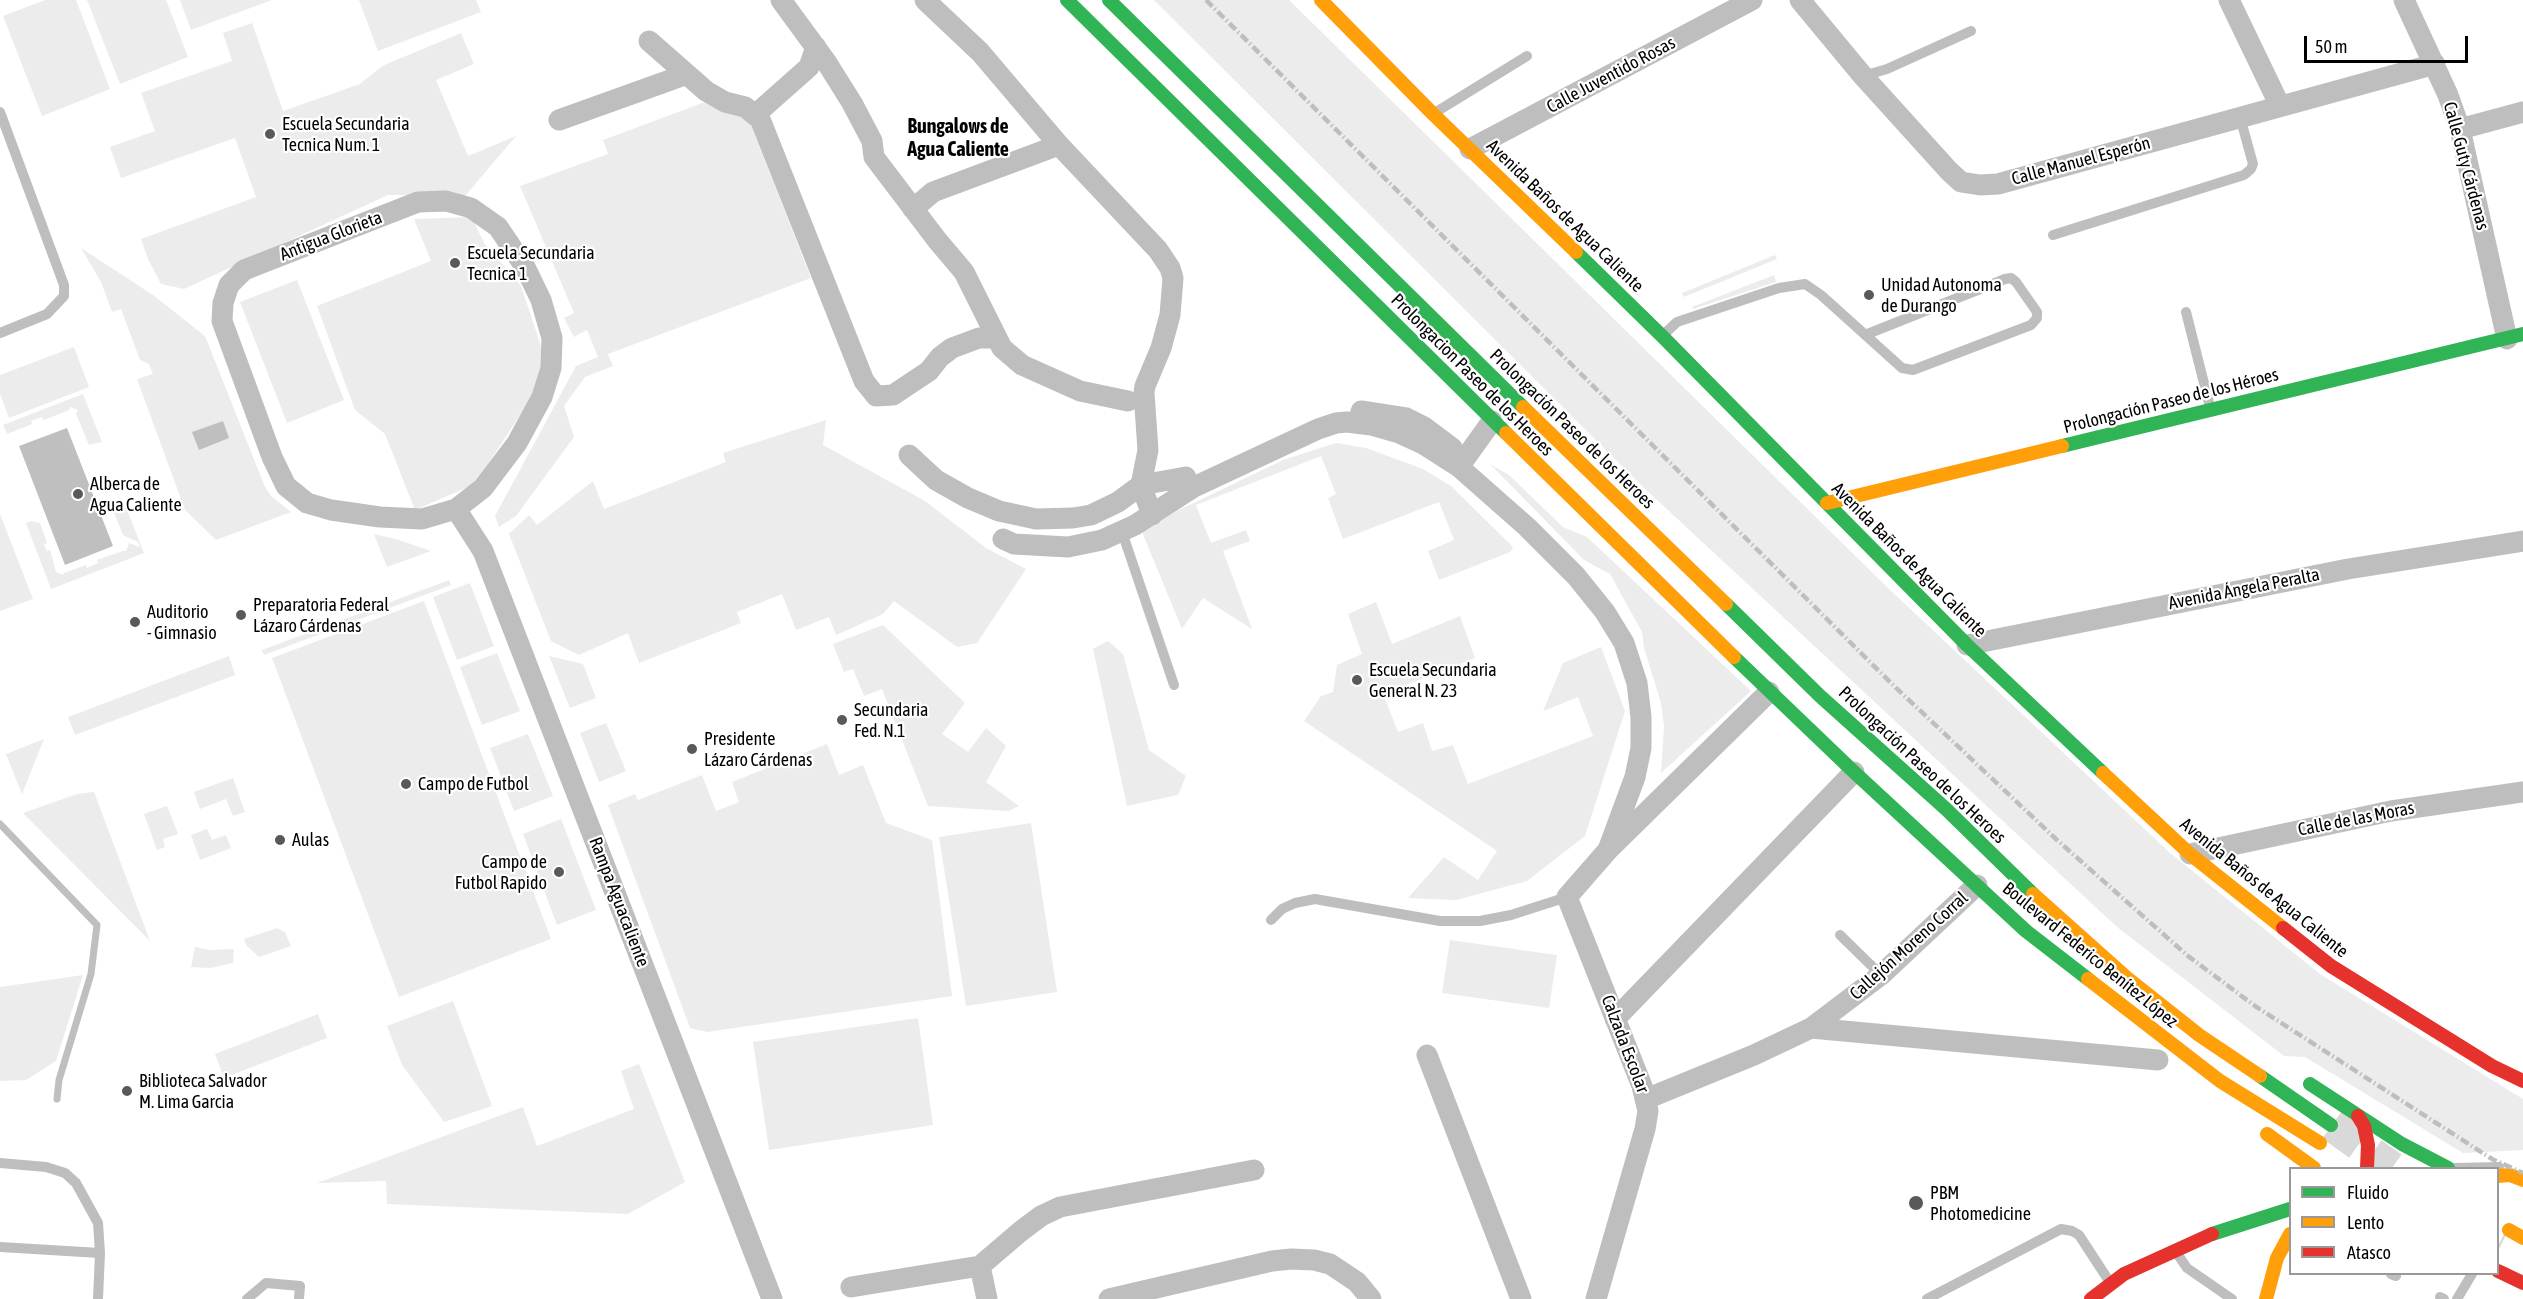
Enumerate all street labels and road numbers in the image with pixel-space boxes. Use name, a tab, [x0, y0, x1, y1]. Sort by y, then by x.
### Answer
street label: Calle Juventido Rosas	[1543, 32, 1679, 118]
street label: Calle Guty Cárdenas	[2439, 100, 2493, 232]
street label: Calle Manuel Esperón	[2009, 132, 2153, 190]
street label: Avenida Baños de Agua Caliente	[1482, 135, 1648, 297]
street label: Antigua Glorieta	[277, 207, 385, 265]
street label: Prolongacion Paseo de los Heroes	[1386, 289, 1558, 461]
street label: Prolongación Paseo de los Heroes	[1485, 345, 1659, 513]
street label: Prolongación Paseo de los Héroes	[2061, 364, 2281, 438]
street label: Avenida Baños de Agua Caliente	[1827, 478, 1991, 642]
street label: Avenida Ángela Peralta	[2167, 564, 2321, 614]
street label: Prolongación Paseo de los Heroes	[1834, 682, 2010, 848]
street label: Calle de las Moras	[2296, 797, 2416, 841]
street label: Avenida Baños de Agua Caliente	[2176, 813, 2352, 963]
street label: Rampa Aguacaliente	[584, 834, 654, 970]
street label: Boulevard Federico Benítez López	[1998, 878, 2182, 1032]
street label: Callejón Moreno Corral	[1846, 887, 1972, 1005]
street label: Calzada Escolar	[1596, 992, 1654, 1096]

